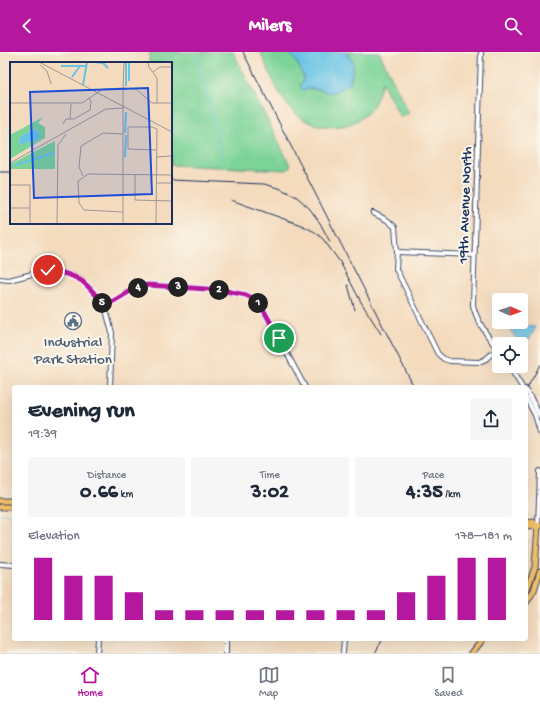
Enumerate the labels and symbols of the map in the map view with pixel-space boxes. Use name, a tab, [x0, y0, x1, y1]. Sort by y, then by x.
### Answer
inset map	[10, 62, 172, 224]
street label: 19th Avenue North	[455, 146, 477, 265]
pin	[31, 253, 65, 287]
pin: 3	[168, 277, 188, 297]
pin: 4	[128, 278, 148, 298]
pin: 2	[209, 280, 229, 300]
pin: 5	[92, 293, 112, 313]
pin: 1	[248, 293, 268, 313]
north arrow	[492, 293, 528, 329]
public building icon: Industrial Park Station	[63, 311, 83, 331]
pin	[262, 321, 296, 355]
place label: Industrial Park Station	[33, 334, 112, 369]

